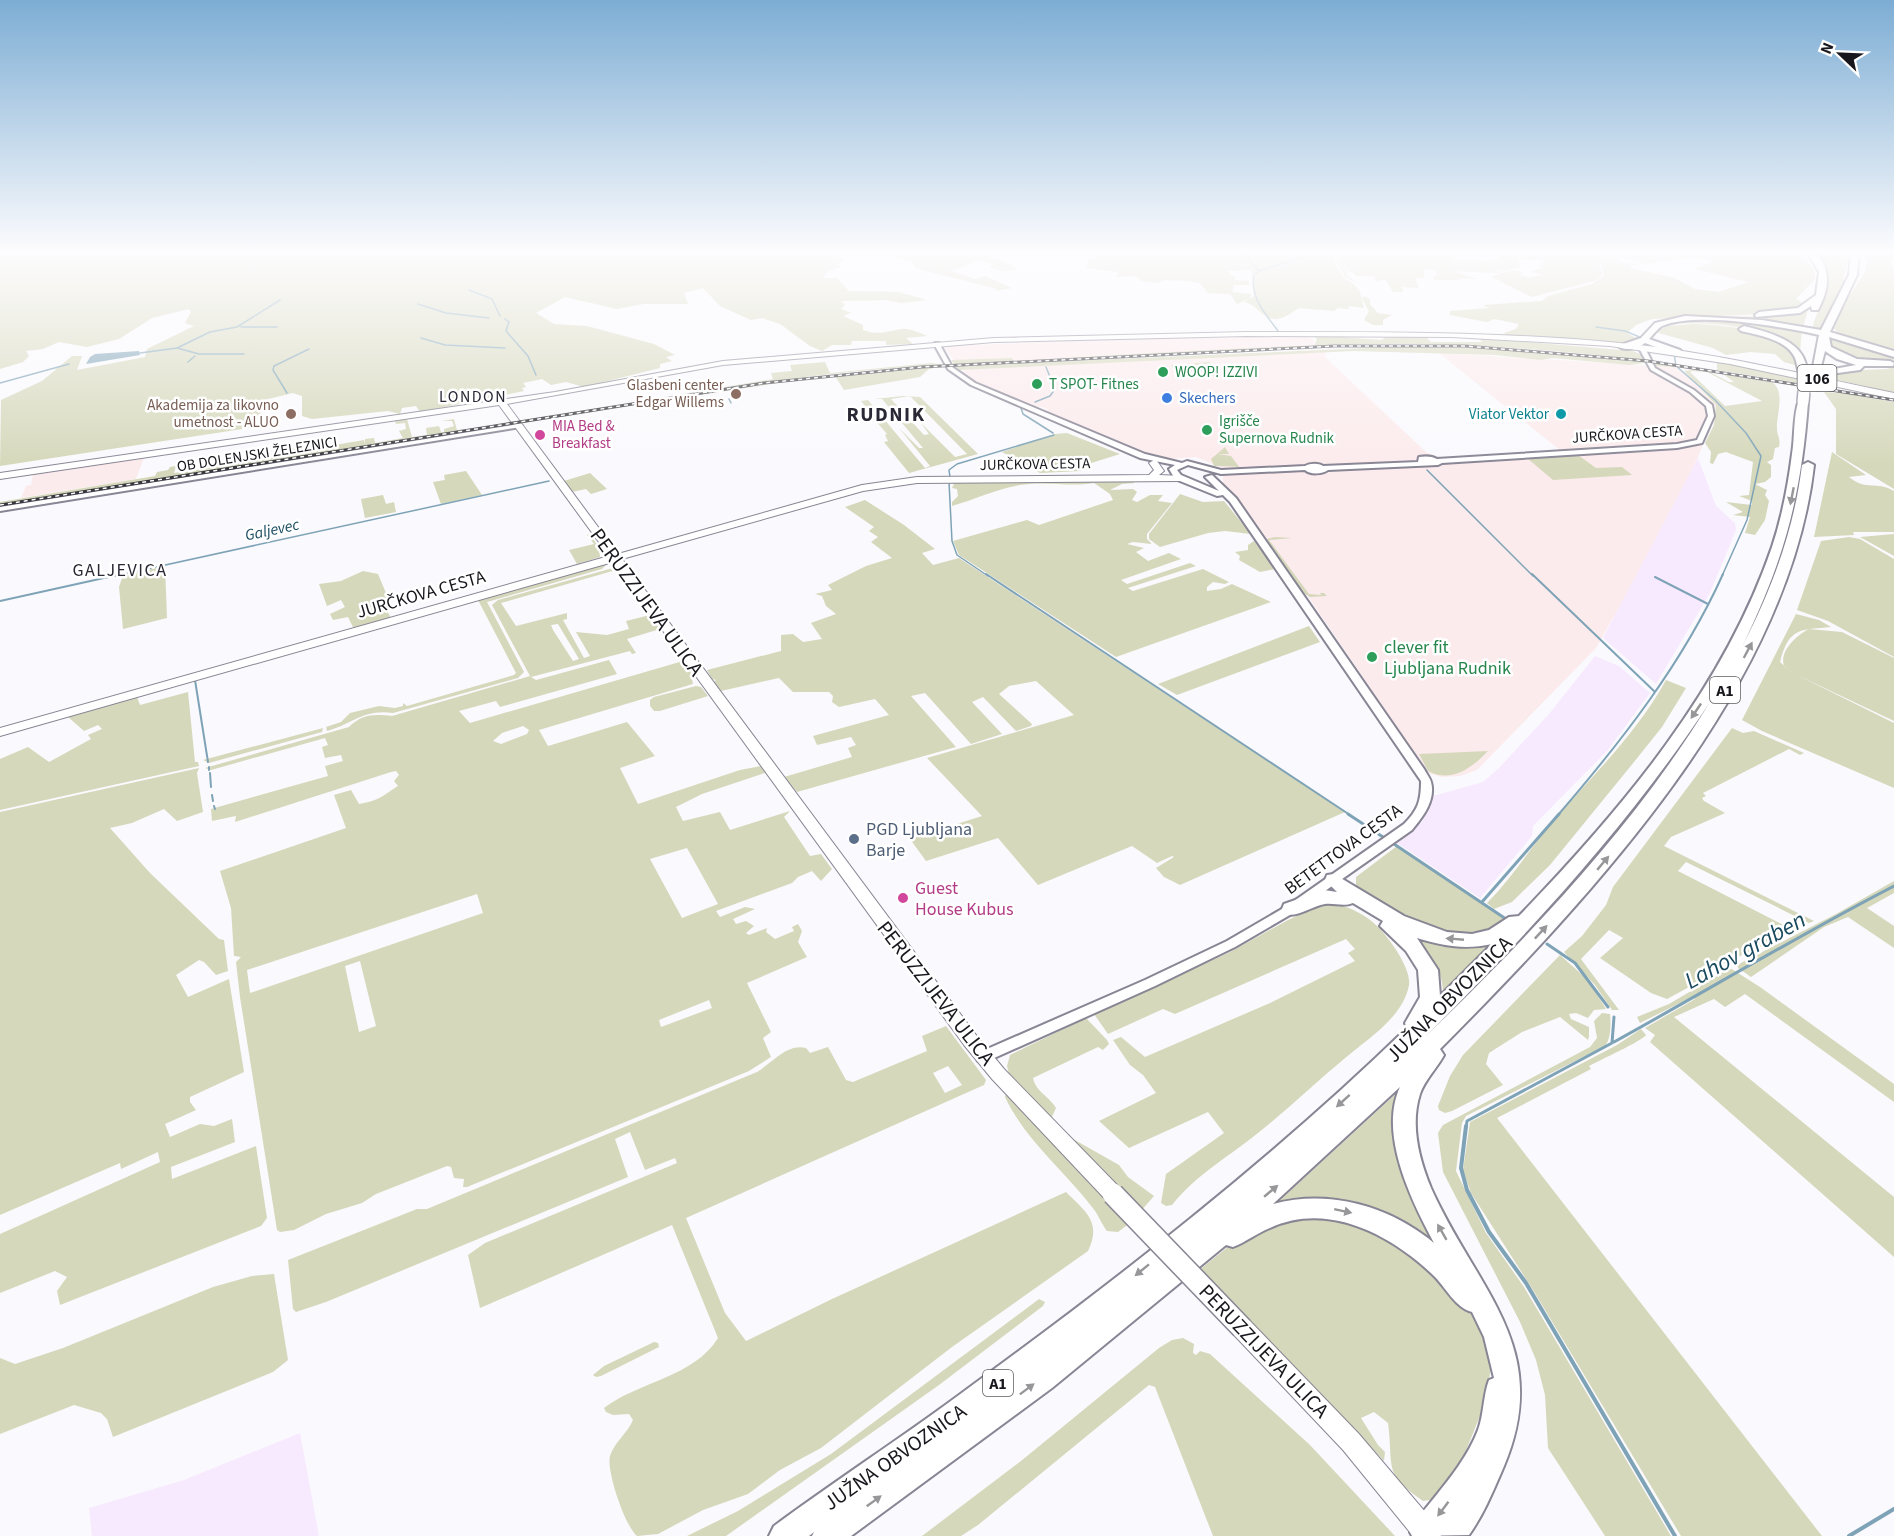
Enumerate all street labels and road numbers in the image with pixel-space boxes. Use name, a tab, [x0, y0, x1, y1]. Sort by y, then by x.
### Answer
road number: 106	[1798, 365, 1836, 391]
street label: JURČKOVA CESTA	[1571, 420, 1684, 449]
street label: OB DOLENJSKI ŽELEZNICI	[175, 431, 339, 478]
street label: JURČKOVA CESTA	[980, 453, 1091, 476]
street label: PERUZZIJEVA ULICA	[583, 522, 711, 683]
street label: JURČKOVA CESTA	[354, 564, 489, 625]
road number: A1	[1710, 677, 1740, 703]
street label: BETETTOVA CESTA	[1279, 798, 1407, 901]
street label: PERUZZIJEVA ULICA	[870, 914, 1002, 1072]
street label: JUŽNA OBVOZNICA	[1379, 928, 1520, 1069]
street label: PERUZZIJEVA ULICA	[1192, 1277, 1336, 1425]
road number: A1	[983, 1370, 1013, 1396]
street label: JUŽNA OBVOZNICA	[817, 1396, 973, 1518]

